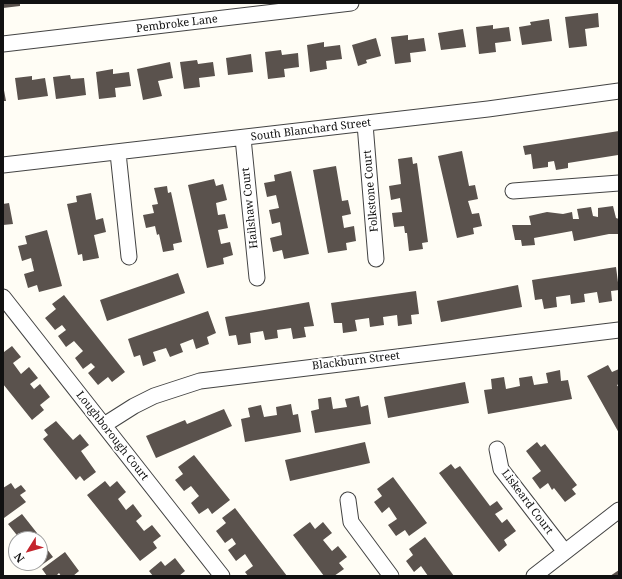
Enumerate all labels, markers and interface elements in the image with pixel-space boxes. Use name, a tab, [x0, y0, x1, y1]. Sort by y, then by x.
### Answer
street label: Pembroke Lane	[135, 12, 219, 36]
street label: South Blanchard Street	[250, 116, 372, 144]
street label: Folkstone Court	[361, 149, 381, 233]
street label: Hailshaw Court	[239, 167, 261, 249]
street label: Blackburn Street	[311, 349, 401, 373]
street label: Loughborough Court	[73, 389, 151, 483]
street label: Liskeard Court	[498, 467, 556, 537]
north arrow	[8, 531, 48, 571]
text: N	[10, 550, 27, 566]

